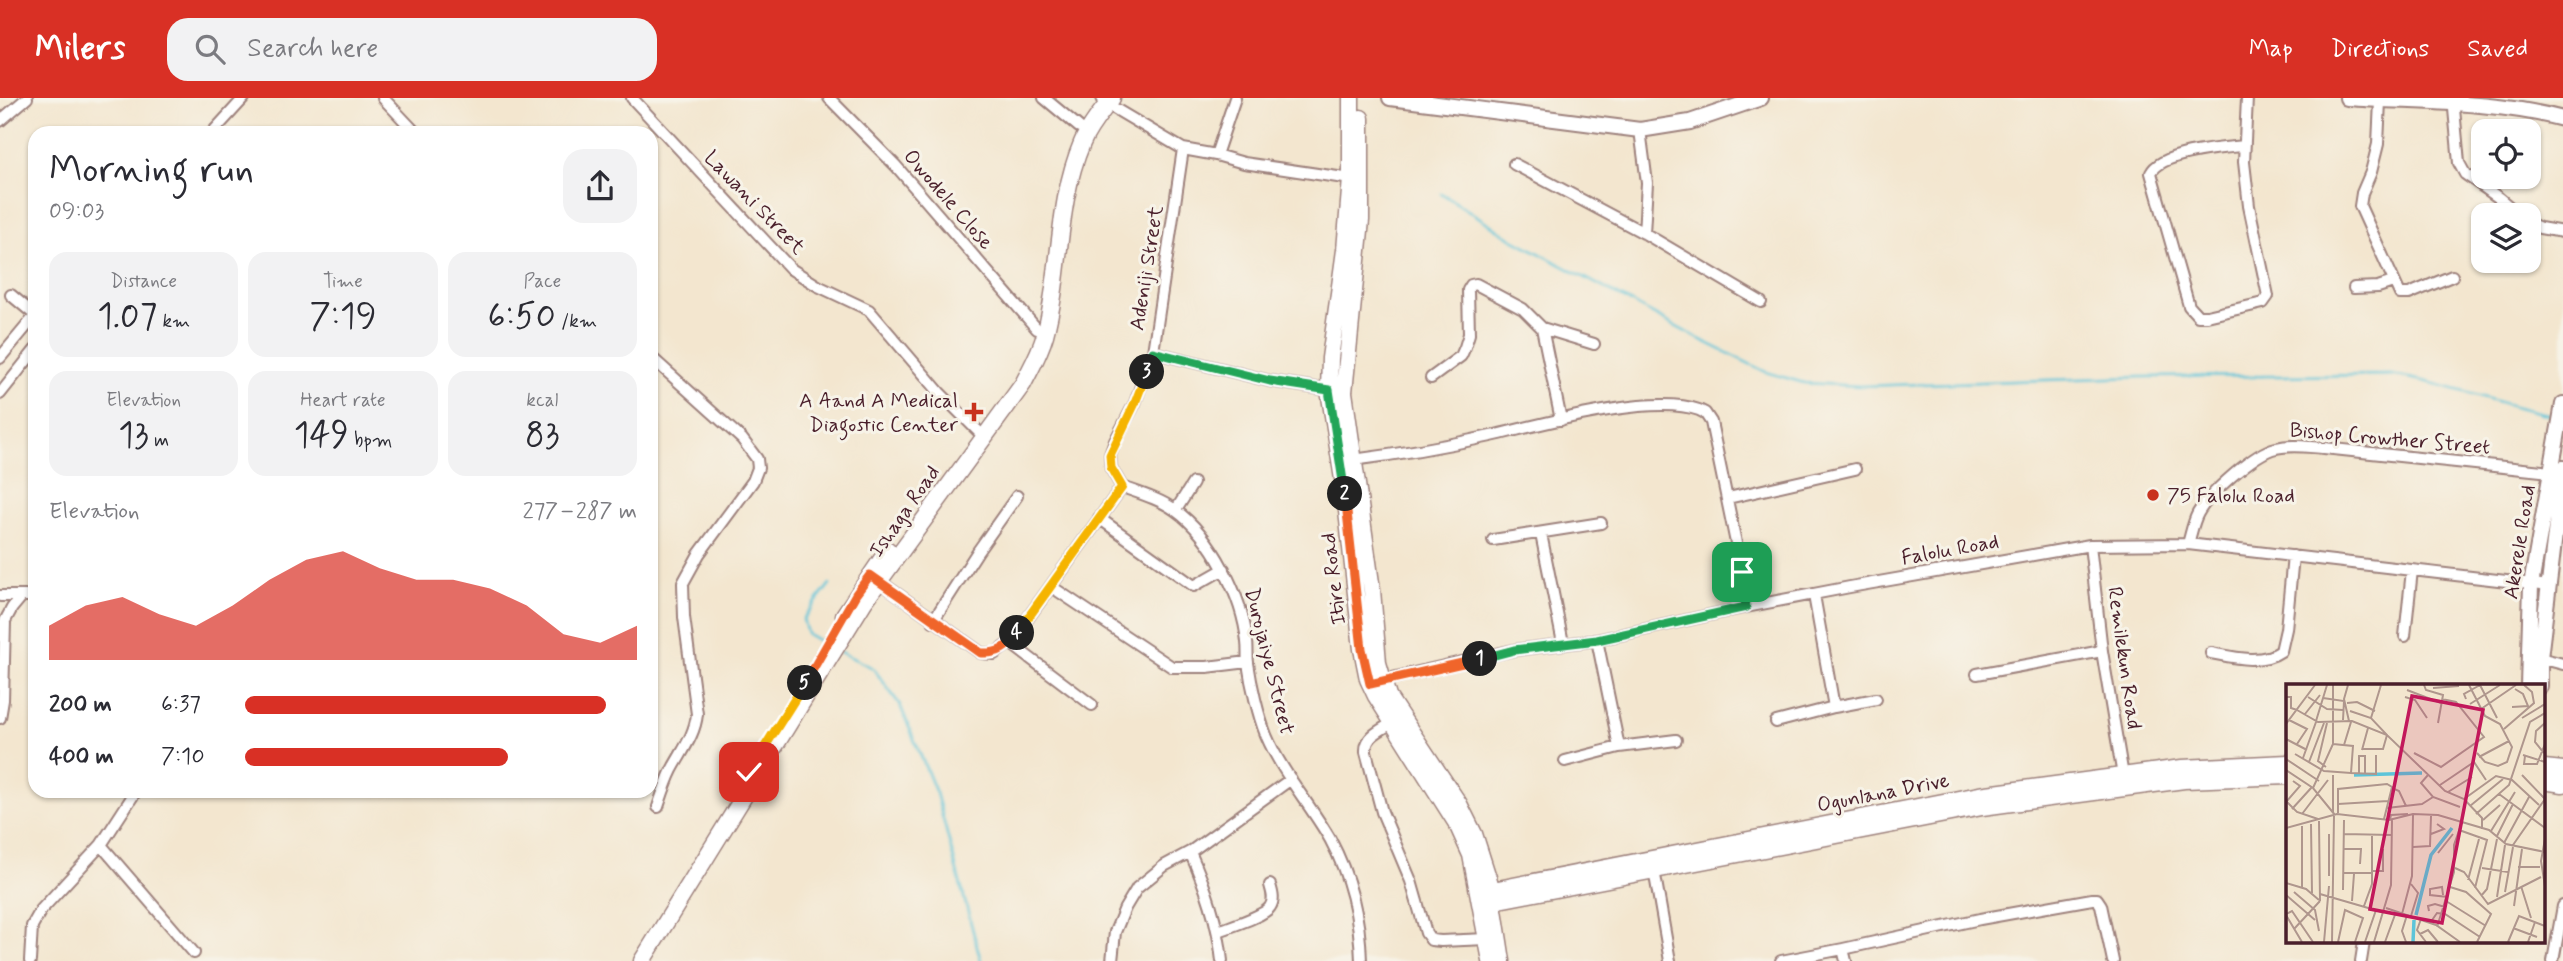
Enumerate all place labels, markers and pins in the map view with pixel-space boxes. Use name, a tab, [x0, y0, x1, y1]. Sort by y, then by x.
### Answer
pin: 3	[1130, 354, 1164, 390]
place label: A Aand A Medical Diagostic Center	[799, 387, 958, 441]
marker: A Aand A Medical Diagostic Center	[964, 402, 984, 422]
pin: 2	[1328, 476, 1362, 512]
place label: 75 Falolu Road	[2167, 482, 2295, 510]
marker: 75 Falolu Road	[2145, 487, 2161, 503]
pin	[1712, 542, 1772, 602]
pin: 4	[1000, 616, 1034, 650]
pin: 1	[1462, 642, 1498, 676]
pin: 5	[788, 666, 822, 700]
pin	[719, 742, 779, 802]

